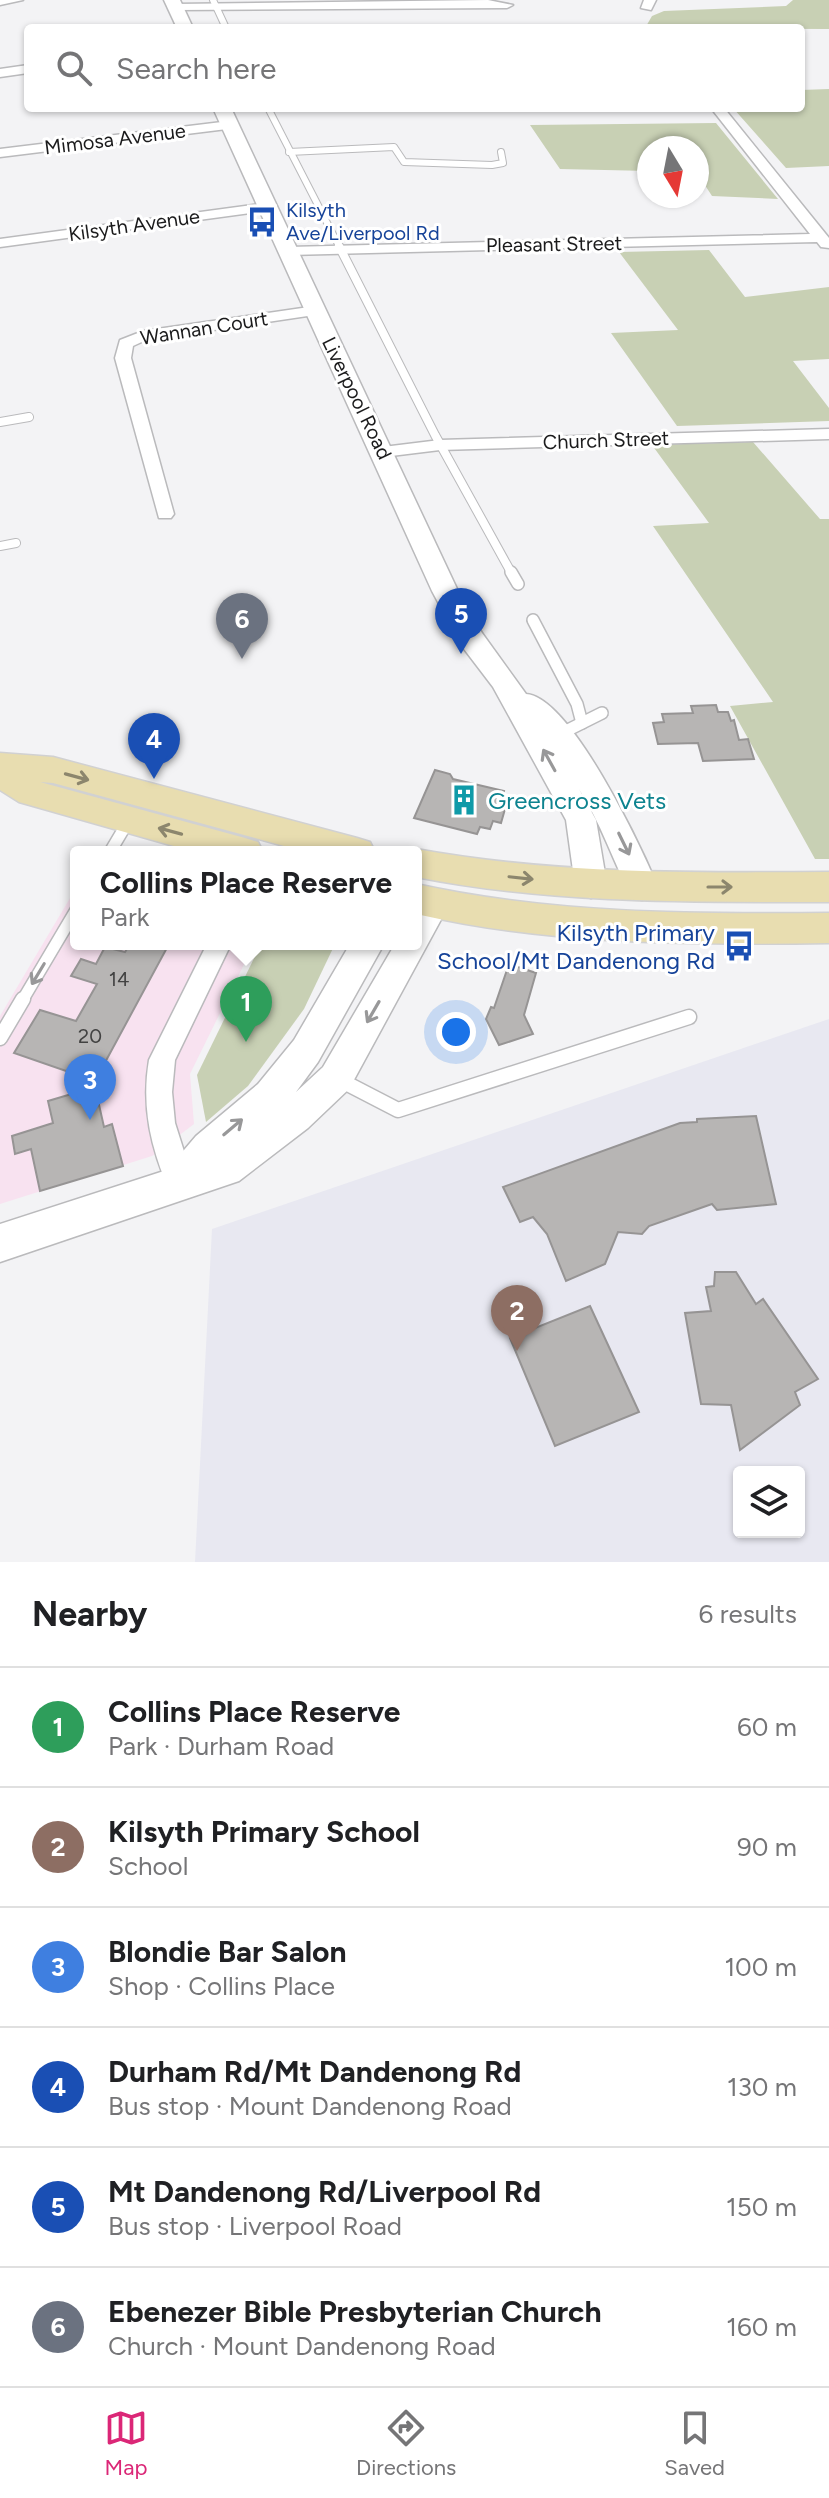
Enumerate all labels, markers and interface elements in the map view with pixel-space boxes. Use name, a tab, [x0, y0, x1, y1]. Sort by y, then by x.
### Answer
search box	[24, 24, 805, 112]
icon: search	[52, 46, 96, 90]
text: Search here	[116, 50, 276, 87]
street label: Mimosa Avenue	[43, 118, 187, 160]
north arrow	[637, 136, 709, 208]
place label: Kilsyth Ave/Liverpool Rd	[286, 198, 440, 245]
street label: Kilsyth Avenue	[67, 204, 201, 246]
bus stop icon: Kilsyth Ave/Liverpool Rd	[245, 205, 279, 239]
street label: Pleasant Street	[486, 231, 622, 257]
street label: Wannan Court	[139, 306, 269, 350]
street label: Liverpool Road	[317, 333, 397, 463]
street label: Church Street	[542, 426, 670, 454]
pin: 5	[435, 588, 487, 654]
pin: 6	[216, 593, 268, 659]
pin: 4	[128, 713, 180, 779]
one-way arrow	[540, 749, 556, 772]
one-way arrow	[63, 770, 89, 785]
building icon: Greencross Vets	[447, 783, 481, 817]
place label: Greencross Vets	[488, 786, 666, 815]
one-way arrow	[157, 822, 183, 837]
one-way arrow	[617, 831, 632, 855]
popup	[70, 846, 422, 950]
text: Collins Place Reserve	[100, 864, 392, 901]
one-way arrow	[507, 871, 534, 886]
one-way arrow	[706, 879, 733, 895]
text: Park	[100, 901, 149, 933]
place label: Kilsyth Primary School/Mt Dandenong Rd	[437, 918, 715, 975]
bus stop icon: Kilsyth Primary School/Mt Dandenong Rd	[722, 929, 756, 963]
one-way arrow	[30, 962, 46, 985]
house number: 14	[109, 967, 129, 991]
pin: 1	[220, 976, 272, 1042]
one-way arrow	[365, 1000, 381, 1023]
your location	[436, 1012, 476, 1052]
house number: 20	[78, 1024, 102, 1048]
pin: 3	[64, 1054, 116, 1120]
one-way arrow	[223, 1118, 243, 1136]
pin: 2	[491, 1285, 543, 1351]
map controls	[733, 1466, 805, 1538]
button: layers	[733, 1466, 805, 1538]
text: Nearby	[32, 1594, 147, 1635]
text: 6 results	[699, 1598, 797, 1630]
text: Collins Place Reserve	[108, 1693, 400, 1730]
text: 1	[53, 1711, 63, 1743]
text: 60 m	[737, 1711, 797, 1743]
text: Park · Durham Road	[108, 1730, 334, 1762]
text: Kilsyth Primary School	[108, 1813, 420, 1850]
text: 2	[50, 1831, 66, 1863]
text: 90 m	[737, 1831, 797, 1863]
text: School	[108, 1850, 188, 1882]
text: Blondie Bar Salon	[108, 1933, 347, 1970]
text: 3	[51, 1951, 65, 1983]
text: 100 m	[724, 1951, 797, 1983]
text: Shop · Collins Place	[108, 1970, 335, 2002]
text: Durham Rd/Mt Dandenong Rd	[108, 2053, 521, 2090]
text: 4	[50, 2071, 66, 2103]
text: 130 m	[727, 2071, 797, 2103]
text: Bus stop · Mount Dandenong Road	[108, 2090, 512, 2122]
text: Mt Dandenong Rd/Liverpool Rd	[108, 2173, 541, 2210]
text: 5	[50, 2191, 66, 2223]
text: 150 m	[726, 2191, 797, 2223]
text: Bus stop · Liverpool Road	[108, 2210, 402, 2242]
text: Ebenezer Bible Presbyterian Church	[108, 2293, 602, 2330]
text: 6	[50, 2311, 66, 2343]
text: 160 m	[726, 2311, 797, 2343]
text: Church · Mount Dandenong Road	[108, 2330, 496, 2362]
tab: Map	[104, 2406, 148, 2481]
tab: Directions	[356, 2406, 456, 2481]
tab: Saved	[664, 2406, 725, 2481]

